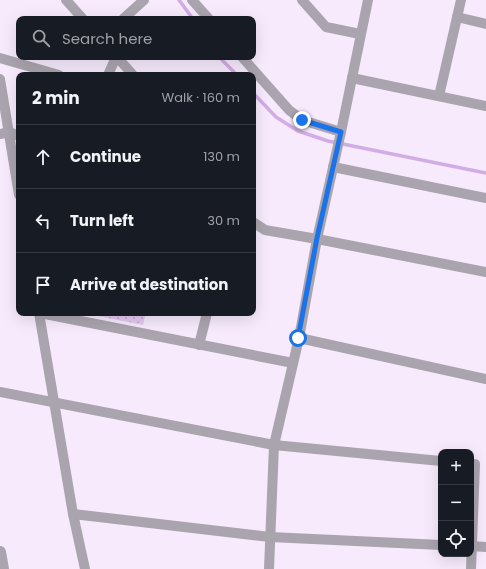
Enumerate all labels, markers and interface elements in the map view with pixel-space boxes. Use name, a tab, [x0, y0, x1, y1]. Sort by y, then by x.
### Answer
search box	[16, 16, 256, 60]
icon: search	[30, 27, 52, 49]
text: Search here	[62, 28, 152, 49]
text: 2 min	[32, 86, 80, 110]
text: Walk · 160 m	[161, 88, 240, 107]
route end	[293, 111, 311, 129]
icon: ahead	[32, 146, 54, 168]
text: Continue	[70, 146, 141, 167]
text: 130 m	[203, 147, 240, 166]
icon: left	[32, 210, 54, 232]
text: Turn left	[70, 210, 134, 231]
text: 30 m	[207, 211, 240, 230]
icon: arrive	[32, 274, 54, 296]
text: Arrive at destination	[70, 274, 228, 295]
route start	[289, 329, 307, 347]
map controls	[438, 449, 474, 557]
button: +	[438, 449, 474, 485]
button: −	[438, 485, 474, 521]
button: locate	[438, 521, 474, 557]

